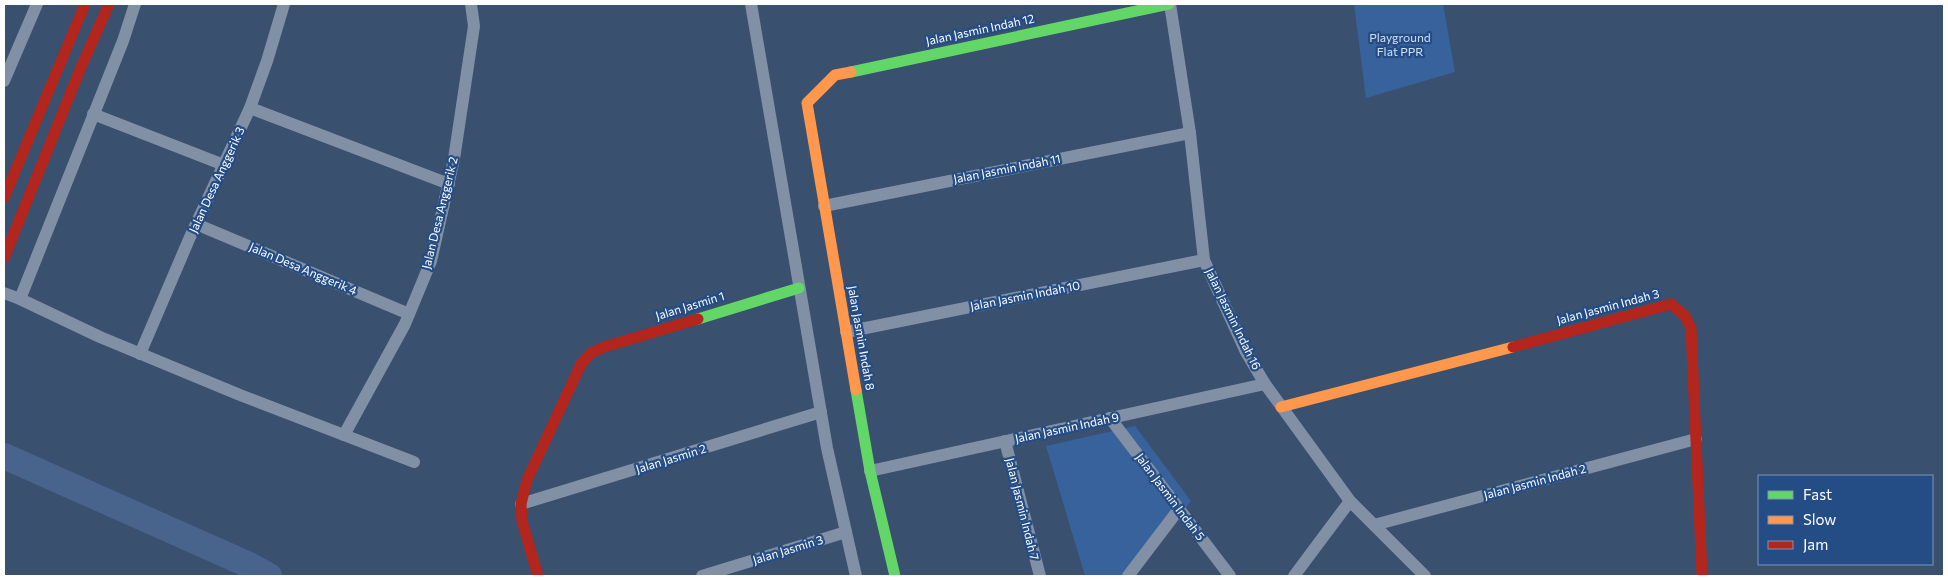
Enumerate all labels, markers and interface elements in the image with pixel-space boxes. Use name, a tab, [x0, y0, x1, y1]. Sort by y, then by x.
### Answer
street label: Jalan Jasmin Indah 12	[924, 11, 1036, 48]
park label: Playground Flat PPR	[1369, 30, 1431, 58]
street label: Jalan Desa Anggerik 3	[185, 124, 248, 235]
street label: Jalan Jasmin Indah 11	[952, 151, 1062, 186]
street label: Jalan Desa Anggerik 2	[418, 155, 461, 271]
street label: Jalan Desa Anggerik 4	[247, 239, 359, 298]
street label: Jalan Jasmin Indah 16	[1202, 265, 1265, 372]
street label: Jalan Jasmin Indah 10	[969, 277, 1081, 314]
street label: Jalan Jasmin Indah 8	[845, 284, 878, 391]
street label: Jalan Jasmin Indah 3	[1555, 286, 1661, 327]
street label: Jalan Jasmin 1	[654, 288, 726, 323]
street label: Jalan Jasmin Indah 9	[1013, 409, 1120, 446]
street label: Jalan Jasmin 2	[634, 441, 708, 476]
street label: Jalan Jasmin Indah 5	[1133, 450, 1208, 544]
street label: Jalan Jasmin Indah 7	[1002, 456, 1042, 562]
street label: Jalan Jasmin Indah 2	[1482, 461, 1588, 502]
legend	[1758, 475, 1933, 565]
text: Fast	[1803, 485, 1832, 503]
text: Slow	[1803, 510, 1836, 528]
street label: Jalan Jasmin 3	[751, 532, 825, 567]
text: Jam	[1803, 535, 1828, 553]

